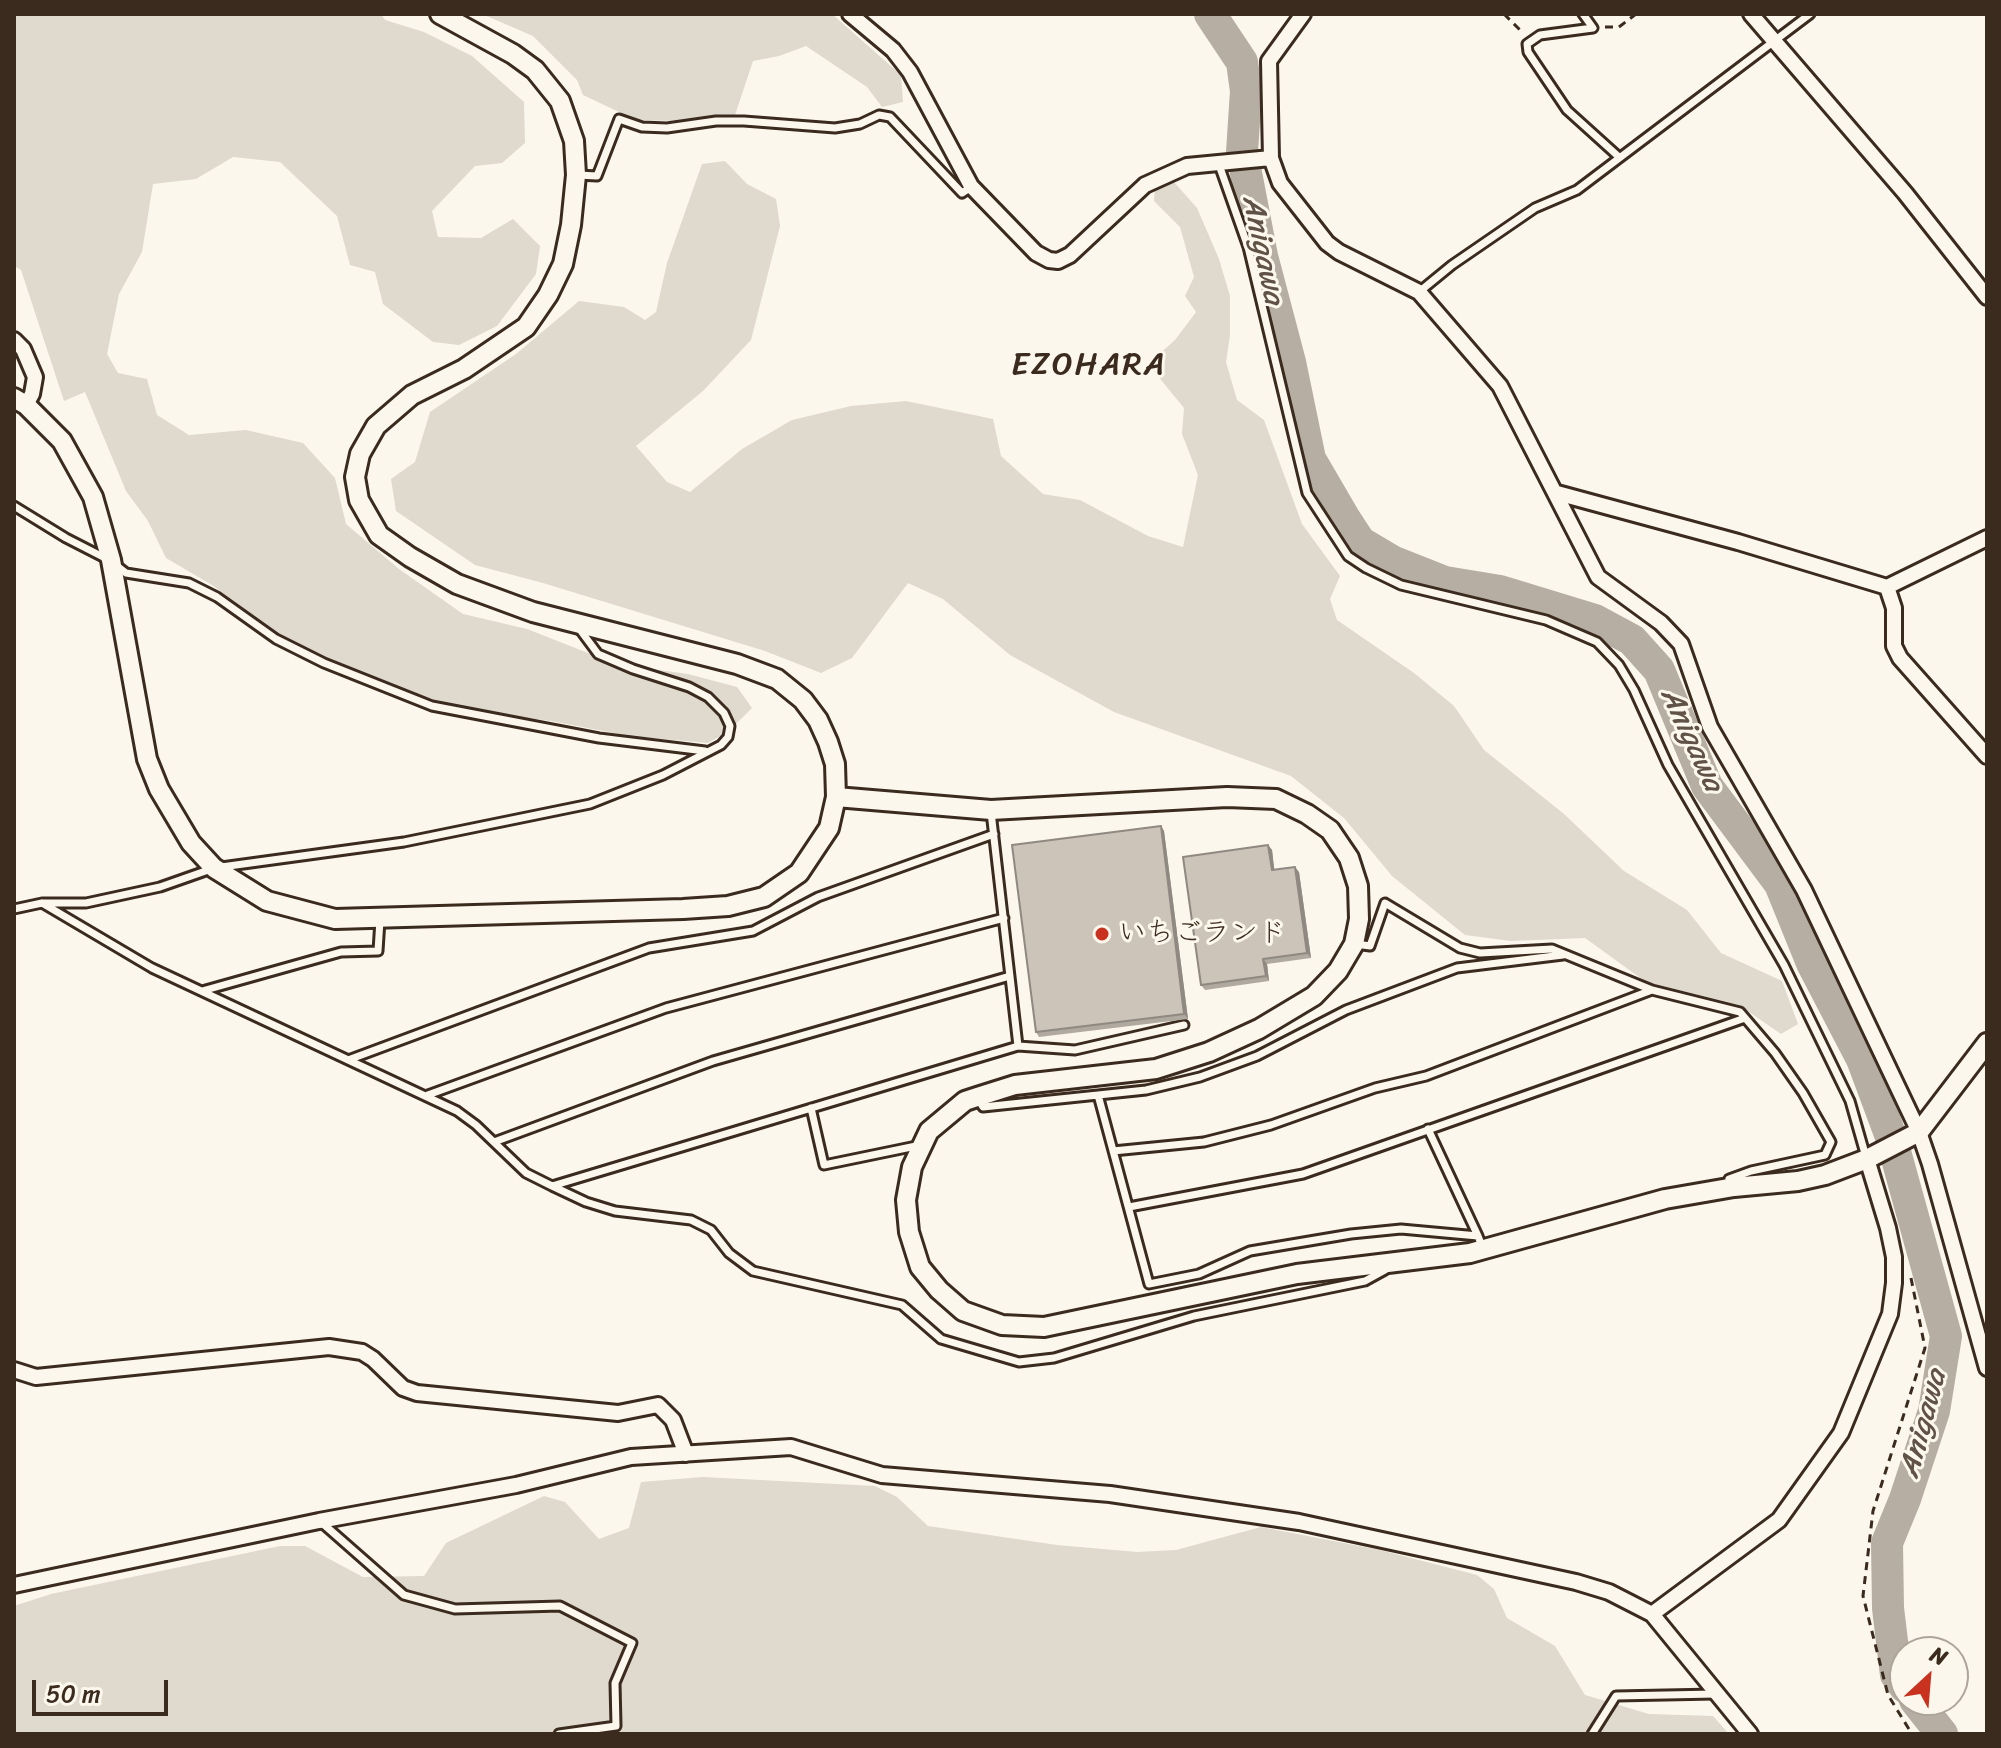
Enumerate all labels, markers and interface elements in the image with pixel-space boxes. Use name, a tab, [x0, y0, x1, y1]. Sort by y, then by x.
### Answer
water label: Anigawa	[1233, 192, 1291, 308]
district label: EZOHARA	[1011, 347, 1167, 385]
water label: Anigawa	[1651, 682, 1731, 798]
place label: いちごランド	[1118, 917, 1286, 951]
marker: いちごランド	[1093, 925, 1111, 943]
water label: Anigawa	[1892, 1366, 1956, 1482]
text: N	[1923, 1635, 1954, 1677]
north arrow	[1889, 1636, 1969, 1716]
scale bar	[36, 1664, 172, 1714]
text: 50 m	[46, 1673, 101, 1715]

